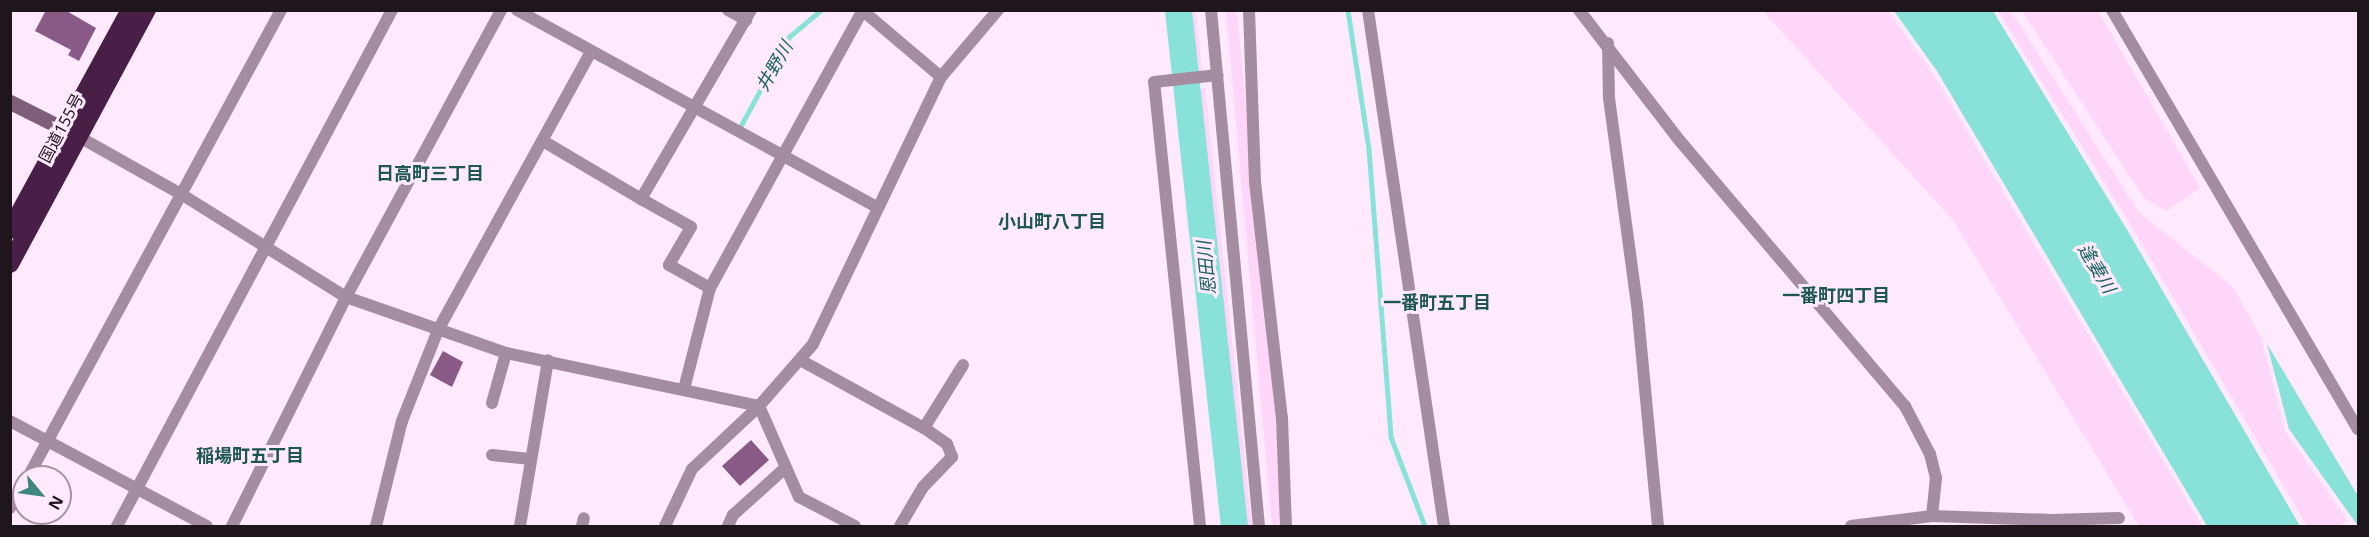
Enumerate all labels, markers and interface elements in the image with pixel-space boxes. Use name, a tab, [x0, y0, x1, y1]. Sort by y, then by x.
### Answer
water label: 井野川	[751, 37, 797, 95]
street label: 国道155号	[35, 90, 87, 166]
district label: 日高町三丁目	[376, 162, 484, 184]
district label: 小山町八丁目	[998, 210, 1106, 232]
water label: 逢妻川	[2074, 239, 2120, 297]
water label: 恩田川	[1192, 240, 1220, 296]
district label: 一番町四丁目	[1782, 284, 1890, 306]
district label: 一番町五丁目	[1383, 291, 1491, 313]
district label: 稲場町五丁目	[196, 444, 304, 466]
north arrow	[12, 465, 72, 525]
text: N	[43, 492, 69, 514]

